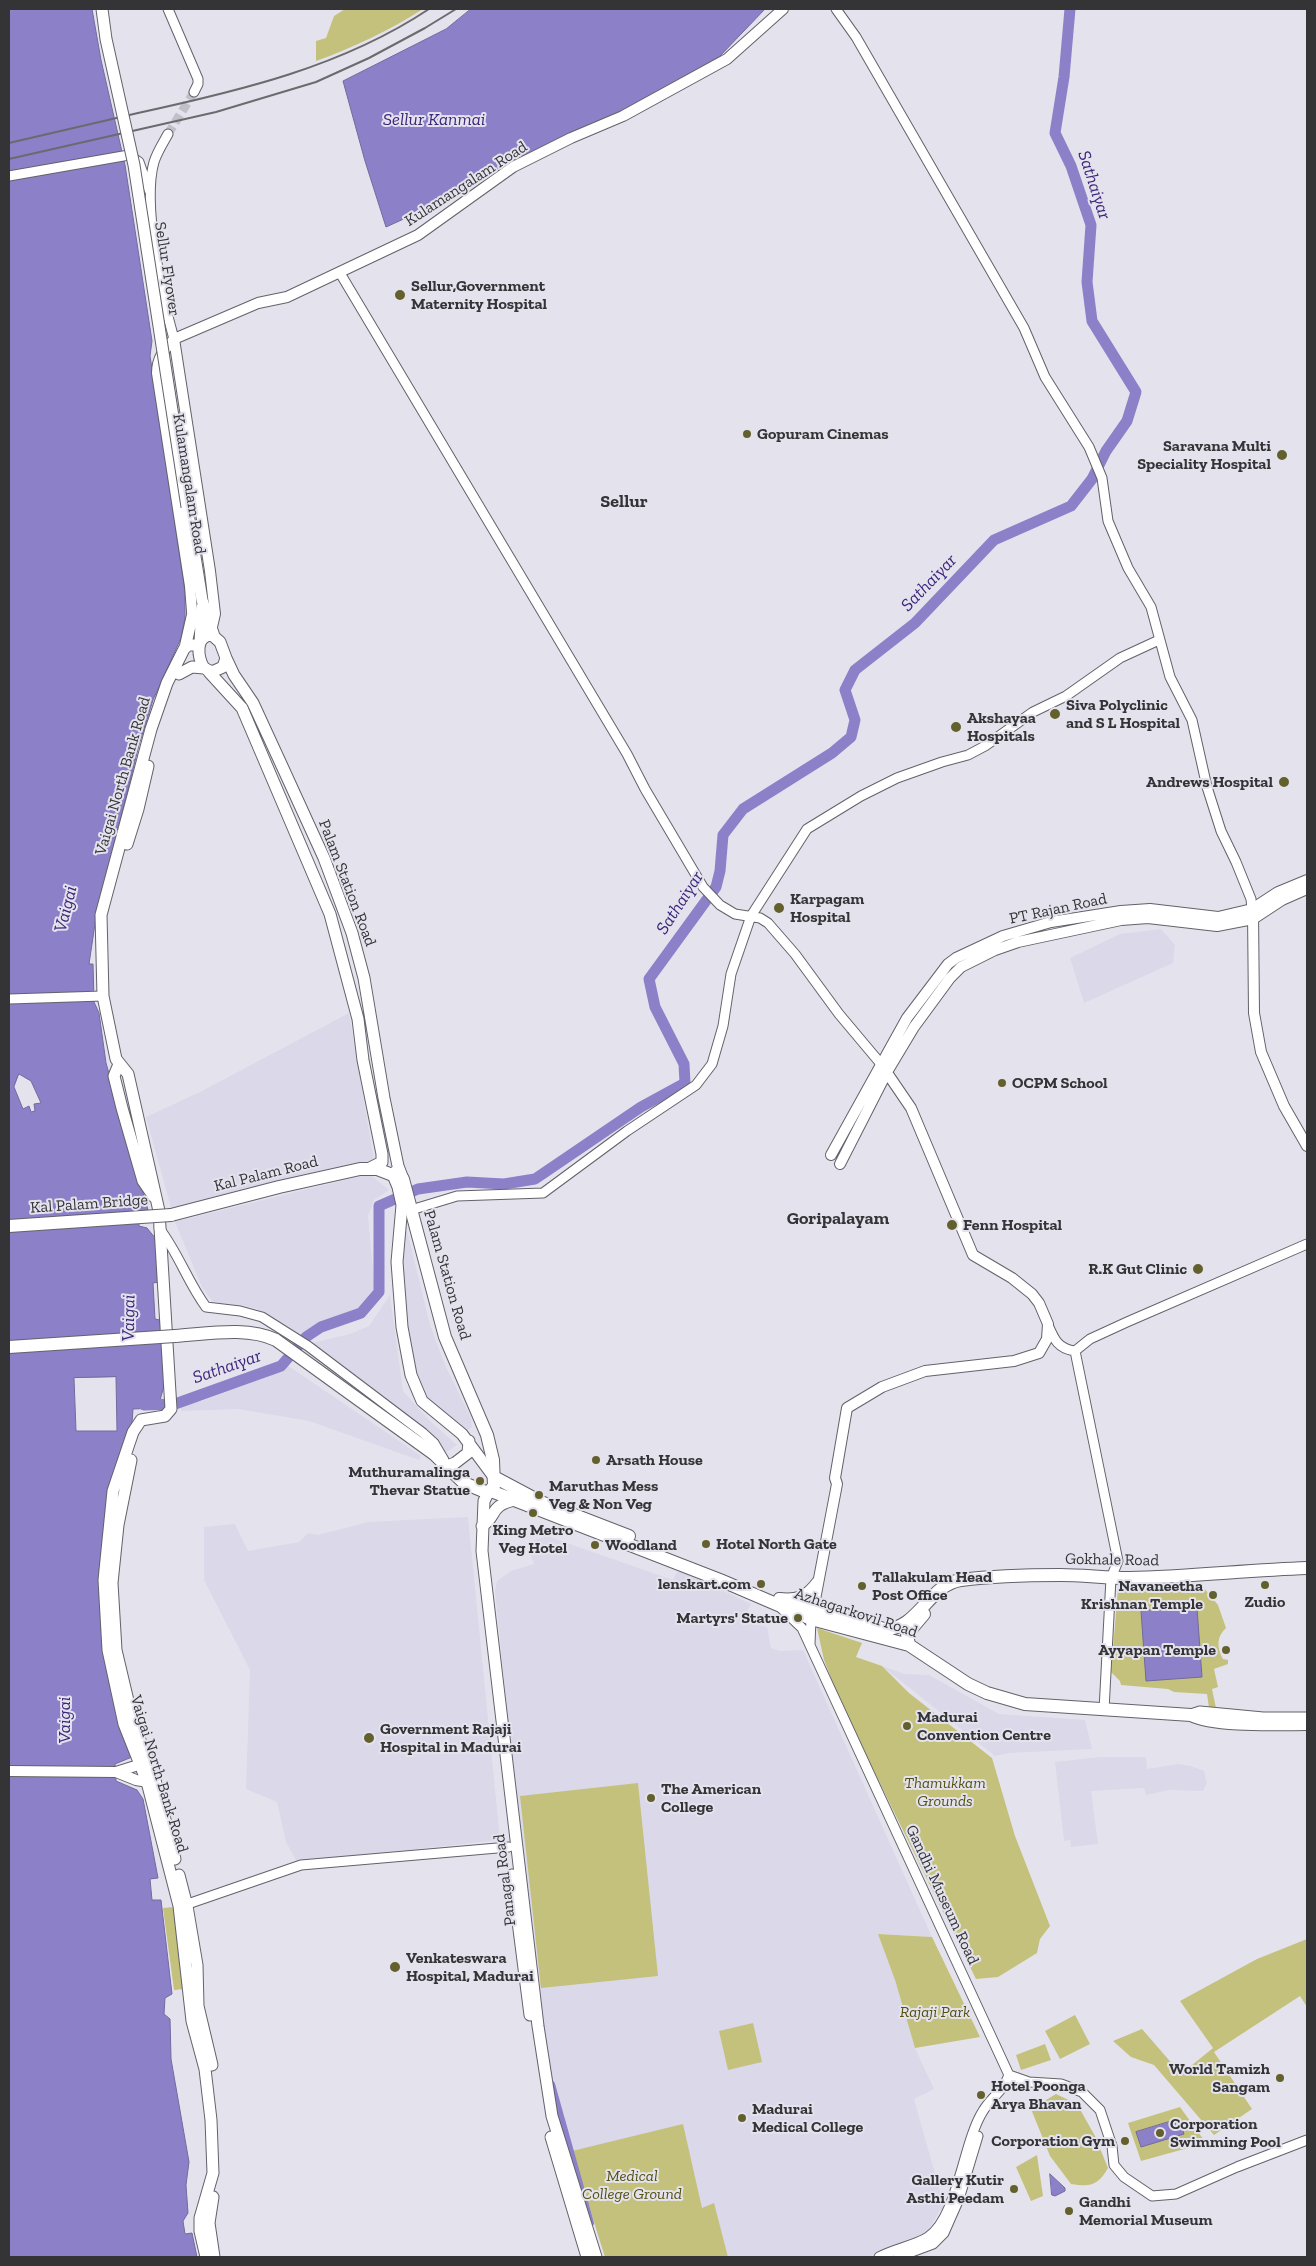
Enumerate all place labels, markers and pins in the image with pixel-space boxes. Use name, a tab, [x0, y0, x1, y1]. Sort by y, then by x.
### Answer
place label: Sellur,Government Maternity Hospital	[411, 276, 547, 314]
marker: Sellur,Government Maternity Hospital	[393, 288, 407, 302]
place label: Gopuram Cinemas	[757, 424, 889, 444]
marker: Gopuram Cinemas	[741, 428, 753, 440]
place label: Saravana Multi Speciality Hospital	[1137, 436, 1271, 474]
marker: Saravana Multi Speciality Hospital	[1275, 448, 1289, 462]
place label: Siva Polyclinic and S L Hospital	[1066, 695, 1180, 733]
marker: Siva Polyclinic and S L Hospital	[1048, 707, 1062, 721]
place label: Akshayaa Hospitals	[967, 708, 1036, 746]
marker: Akshayaa Hospitals	[949, 720, 963, 734]
place label: Andrews Hospital	[1146, 772, 1273, 792]
marker: Andrews Hospital	[1277, 775, 1291, 789]
place label: Karpagam Hospital	[790, 889, 864, 927]
marker: Karpagam Hospital	[772, 901, 786, 915]
place label: OCPM School	[1012, 1073, 1108, 1093]
marker: OCPM School	[996, 1077, 1008, 1089]
place label: Fenn Hospital	[963, 1215, 1062, 1235]
marker: Fenn Hospital	[945, 1218, 959, 1232]
place label: R.K Gut Clinic	[1088, 1259, 1187, 1279]
marker: R.K Gut Clinic	[1191, 1262, 1205, 1276]
place label: Arsath House	[606, 1450, 703, 1470]
marker: Arsath House	[590, 1454, 602, 1466]
place label: Muthuramalinga Thevar Statue	[348, 1462, 470, 1500]
marker: Muthuramalinga Thevar Statue	[474, 1475, 486, 1487]
place label: Maruthas Mess Veg & Non Veg	[549, 1476, 658, 1514]
marker: Maruthas Mess Veg & Non Veg	[533, 1489, 545, 1501]
marker: King Metro Veg Hotel	[527, 1507, 539, 1519]
place label: King Metro Veg Hotel	[493, 1520, 573, 1558]
place label: Hotel North Gate	[716, 1534, 837, 1554]
place label: Woodland	[605, 1535, 677, 1555]
marker: Hotel North Gate	[700, 1538, 712, 1550]
marker: Woodland	[589, 1539, 601, 1551]
place label: Tallakulam Head Post Office	[872, 1567, 992, 1605]
place label: lenskart.com	[658, 1574, 751, 1594]
place label: Navaneetha Krishnan Temple	[1081, 1576, 1203, 1614]
marker: lenskart.com	[755, 1578, 767, 1590]
marker: Zudio	[1259, 1579, 1271, 1591]
marker: Tallakulam Head Post Office	[856, 1580, 868, 1592]
marker: Navaneetha Krishnan Temple	[1207, 1589, 1219, 1601]
place label: Zudio	[1245, 1592, 1285, 1612]
place label: Martyrs' Statue	[676, 1608, 788, 1628]
marker: Martyrs' Statue	[792, 1612, 804, 1624]
place label: Ayyapan Temple	[1098, 1640, 1216, 1660]
marker: Ayyapan Temple	[1220, 1644, 1232, 1656]
place label: Madurai Convention Centre	[917, 1707, 1051, 1745]
place label: Government Rajaji Hospital in Madurai	[380, 1719, 522, 1757]
marker: Madurai Convention Centre	[901, 1720, 913, 1732]
marker: Government Rajaji Hospital in Madurai	[362, 1731, 376, 1745]
place label: The American College	[661, 1779, 761, 1817]
marker: The American College	[645, 1792, 657, 1804]
place label: Venkateswara Hospital, Madurai	[406, 1948, 534, 1986]
marker: Venkateswara Hospital, Madurai	[388, 1960, 402, 1974]
place label: World Tamizh Sangam	[1169, 2059, 1270, 2097]
marker: World Tamizh Sangam	[1274, 2072, 1286, 2084]
place label: Hotel Poonga Arya Bhavan	[991, 2076, 1086, 2114]
marker: Hotel Poonga Arya Bhavan	[975, 2089, 987, 2101]
place label: Madurai Medical College	[752, 2099, 863, 2137]
marker: Madurai Medical College	[736, 2112, 748, 2124]
place label: Corporation Swimming Pool	[1170, 2114, 1281, 2152]
marker: Corporation Swimming Pool	[1154, 2127, 1166, 2139]
place label: Corporation Gym	[991, 2131, 1115, 2151]
marker: Corporation Gym	[1119, 2135, 1131, 2147]
place label: Gallery Kutir Asthi Peedam	[906, 2170, 1004, 2208]
marker: Gallery Kutir Asthi Peedam	[1008, 2183, 1020, 2195]
place label: Gandhi Memorial Museum	[1079, 2192, 1213, 2230]
marker: Gandhi Memorial Museum	[1063, 2205, 1075, 2217]

